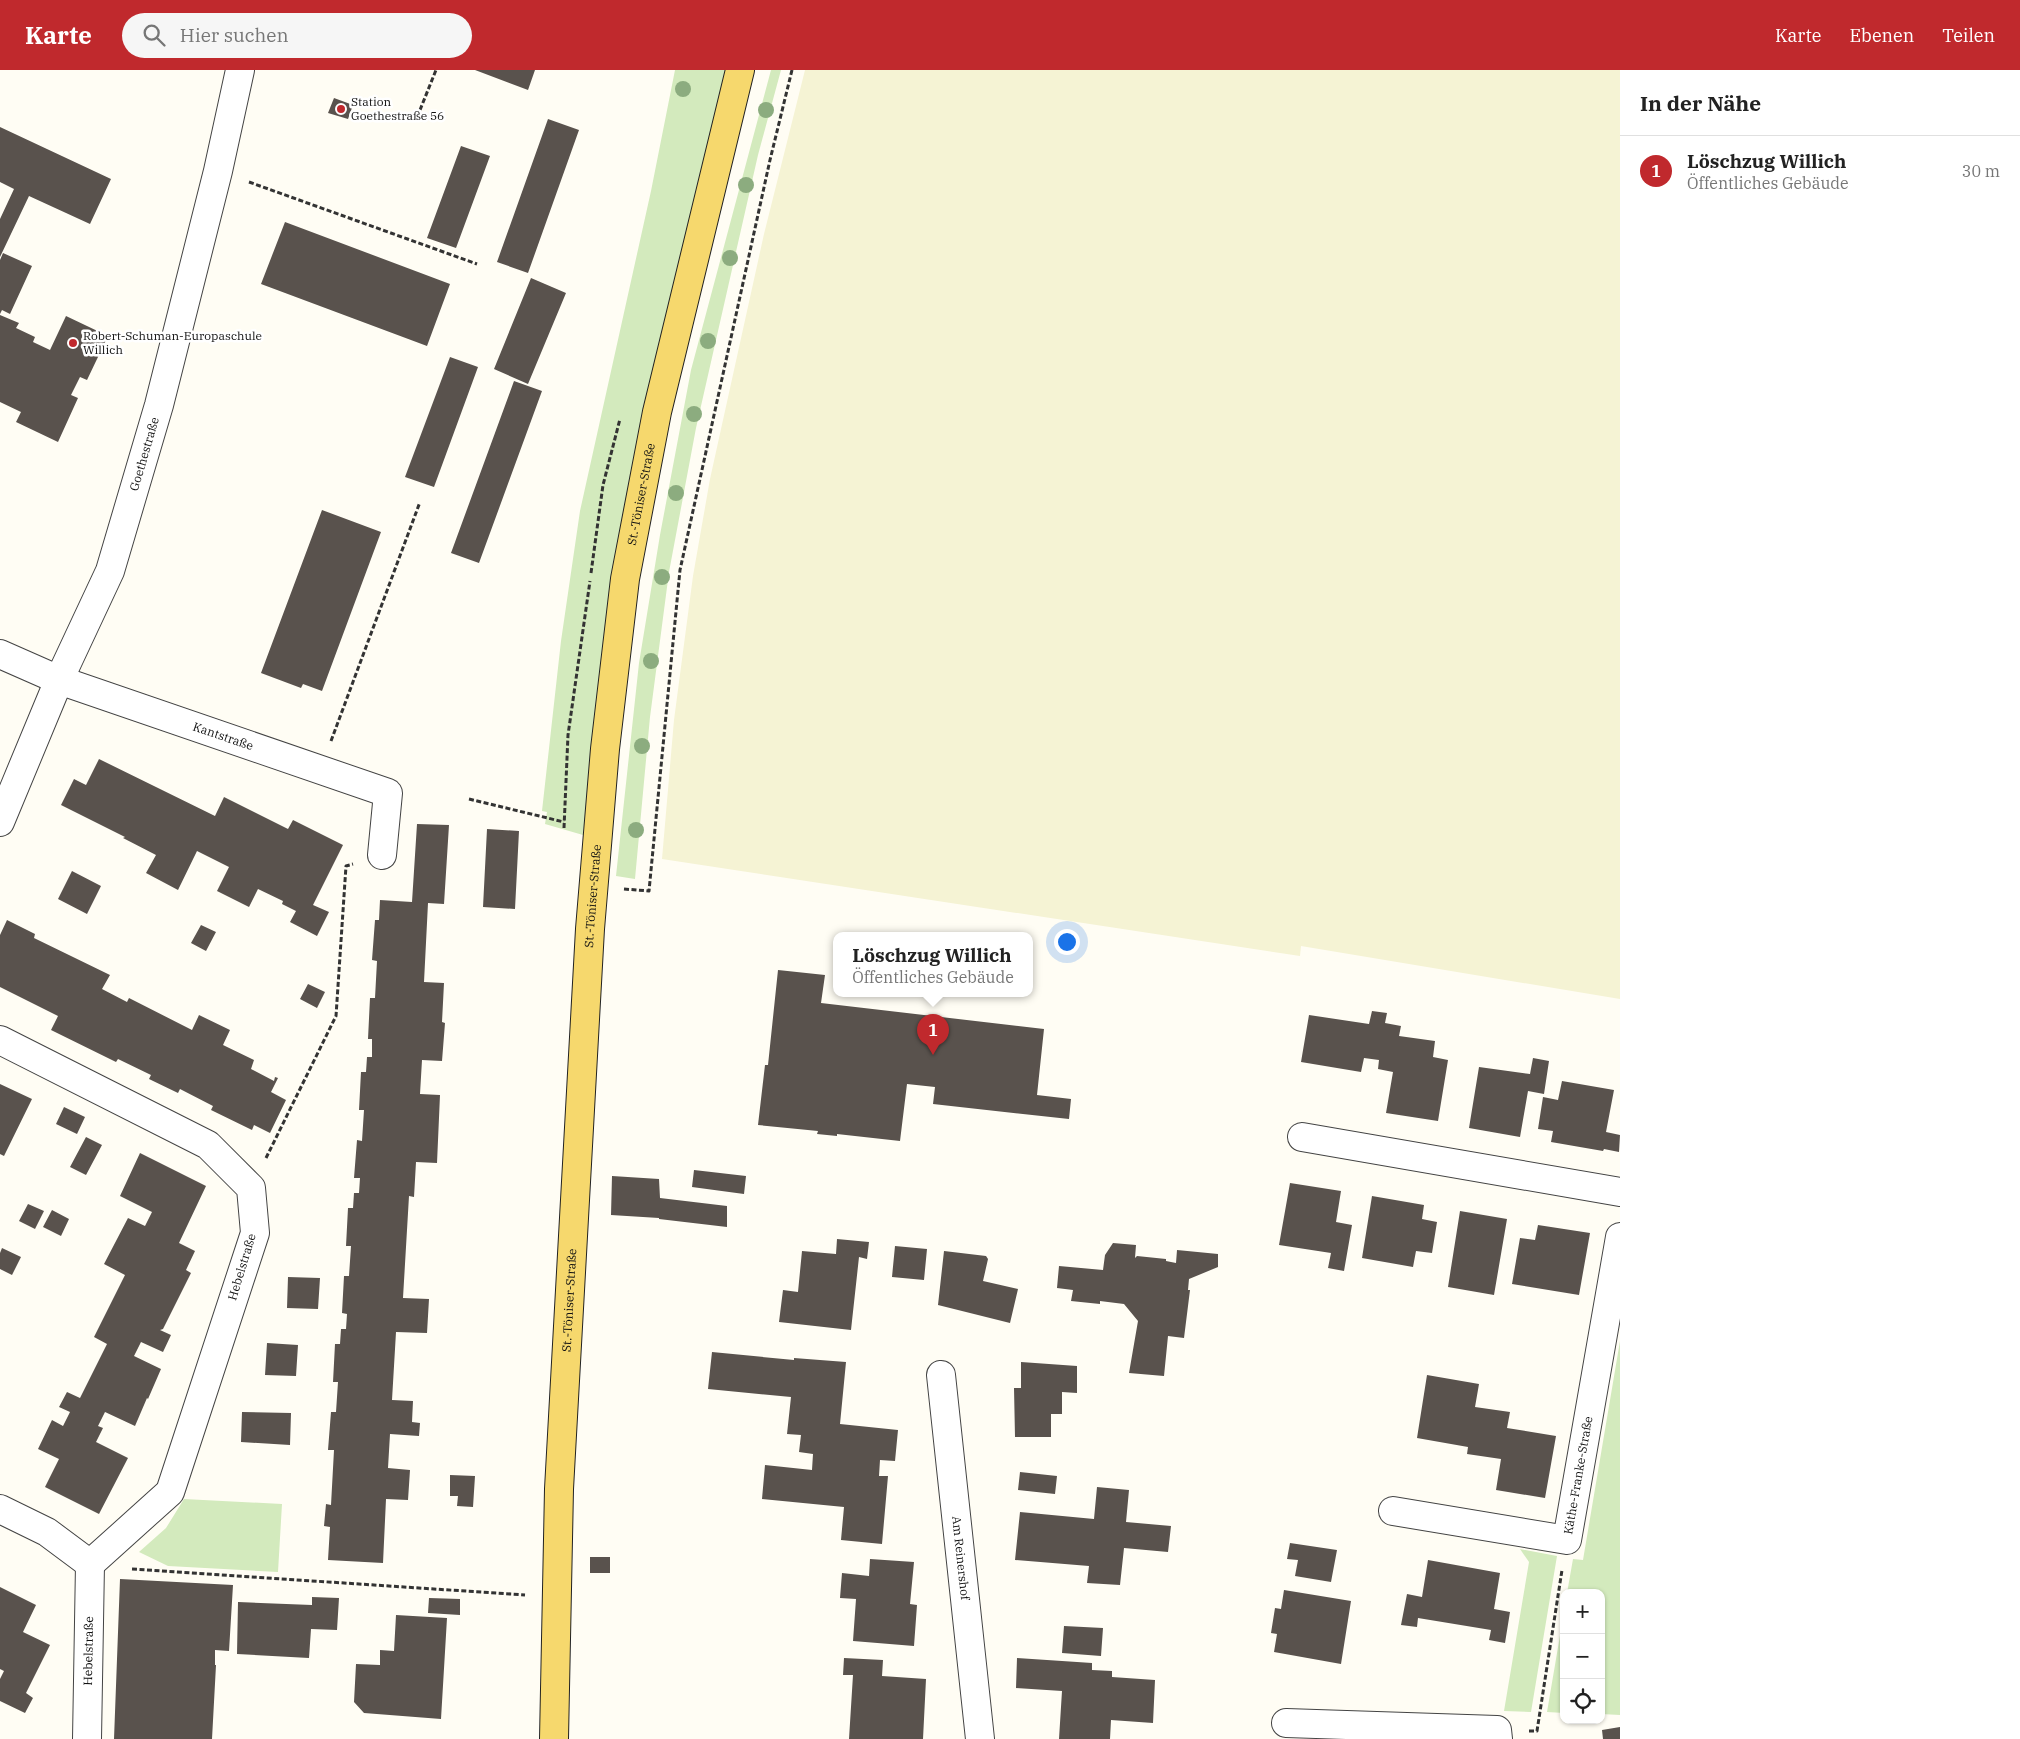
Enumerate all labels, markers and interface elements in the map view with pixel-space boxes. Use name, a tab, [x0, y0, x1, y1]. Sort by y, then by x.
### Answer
search box	[122, 13, 472, 58]
text: Karte	[25, 19, 92, 51]
icon: search	[140, 21, 168, 49]
text: Hier suchen	[180, 23, 289, 47]
text: Karte	[1775, 24, 1821, 47]
text: Ebenen	[1849, 24, 1914, 47]
text: Teilen	[1942, 24, 1995, 47]
text: In der Nähe	[1640, 89, 1761, 117]
place label: Station Goethestraße 56	[351, 94, 444, 123]
marker: Station Goethestraße 56	[335, 103, 347, 115]
text: Löschzug Willich	[1687, 149, 1846, 173]
text: 1	[1651, 161, 1661, 181]
text: 30 m	[1962, 161, 2000, 181]
text: Öffentliches Gebäude	[1687, 173, 1849, 193]
place label: Robert-Schuman-Europaschule Willich	[83, 328, 262, 357]
marker: Robert-Schuman-Europaschule Willich	[67, 337, 79, 349]
street label: Goethestraße	[126, 415, 162, 493]
street label: St.-Töniser-Straße	[624, 442, 658, 546]
street label: Kantstraße	[191, 719, 255, 753]
street label: St.-Töniser-Straße	[581, 844, 604, 948]
your location	[1054, 929, 1080, 955]
popup	[833, 932, 1033, 997]
text: Löschzug Willich	[852, 943, 1012, 967]
text: Öffentliches Gebäude	[852, 967, 1014, 987]
pin: 1	[917, 1014, 949, 1055]
street label: Hebelstraße	[224, 1232, 259, 1302]
street label: St.-Töniser-Straße	[559, 1248, 579, 1352]
street label: Käthe-Franke-Straße	[1560, 1415, 1596, 1536]
street label: Am Reinershof	[949, 1515, 973, 1601]
map controls	[1560, 1589, 1605, 1724]
button: +	[1560, 1589, 1605, 1634]
street label: Hebelstraße	[80, 1616, 96, 1686]
button: −	[1560, 1634, 1605, 1679]
button: locate	[1560, 1679, 1605, 1724]

